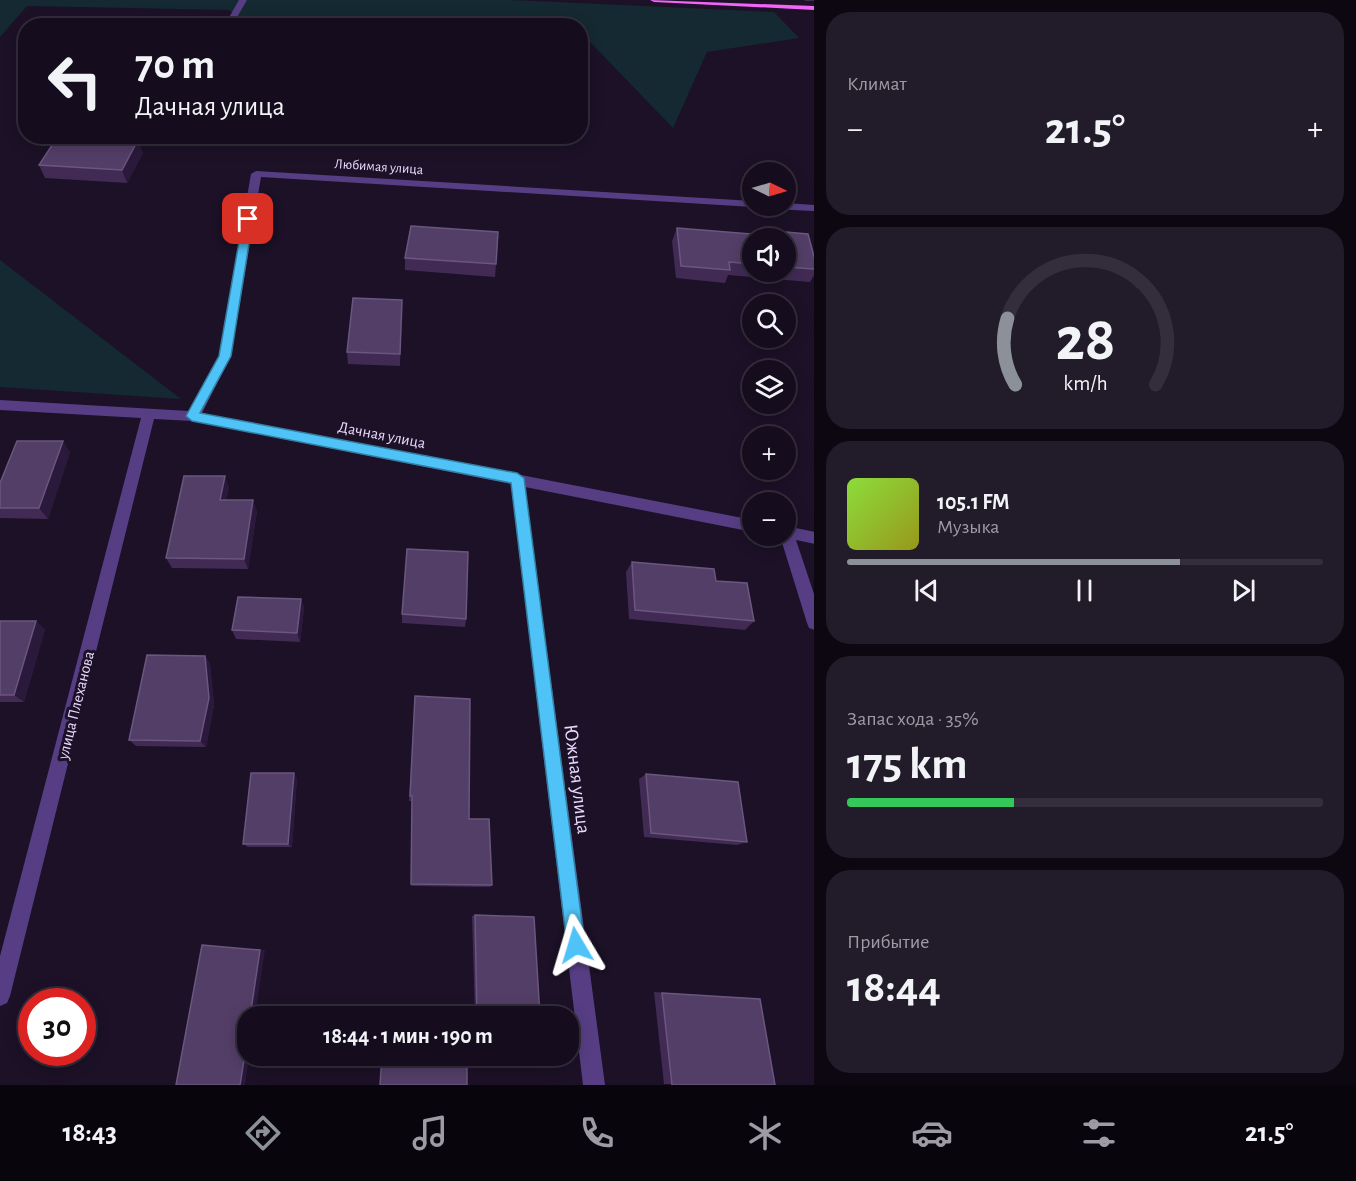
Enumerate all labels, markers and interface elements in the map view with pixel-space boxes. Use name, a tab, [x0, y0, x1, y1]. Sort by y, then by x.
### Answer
icon: left	[36, 42, 114, 120]
text: 70 m	[135, 44, 215, 86]
text: Климат	[847, 74, 907, 94]
text: Дачная улица	[135, 93, 285, 120]
text: 21.5°	[1045, 107, 1125, 152]
text: −	[847, 113, 863, 146]
text: +	[1307, 113, 1323, 146]
street label: Любимая улица	[334, 157, 424, 177]
north arrow	[742, 162, 796, 216]
map controls	[742, 162, 796, 546]
pin	[222, 193, 273, 244]
icon: arrive	[231, 202, 264, 235]
button: sound	[742, 228, 796, 282]
button: search	[742, 294, 796, 348]
text: 28	[1055, 309, 1115, 371]
button: layers	[742, 360, 796, 414]
text: km/h	[1063, 373, 1107, 394]
street label: Дачная улица	[336, 419, 427, 452]
button: +	[742, 426, 796, 480]
text: 105.1 FM	[937, 491, 1010, 513]
button: −	[742, 492, 796, 546]
text: Музыка	[937, 517, 999, 537]
icon: previous	[910, 574, 943, 607]
icon: pause	[1068, 574, 1101, 607]
icon: next	[1227, 574, 1260, 607]
street label: улица Плеханова	[55, 649, 98, 762]
text: Запас хода · 35%	[847, 709, 979, 729]
street label: Южная улица	[560, 723, 594, 835]
text: 175 km	[847, 742, 967, 787]
position arrow	[544, 913, 608, 977]
text: Прибытие	[847, 932, 929, 952]
text: 18:44	[847, 965, 941, 1010]
speed limit sign: 30	[18, 988, 96, 1066]
text: 18:44 · 1 мин · 190 m	[323, 1025, 493, 1047]
icon: directions	[242, 1112, 284, 1154]
icon: music	[409, 1112, 451, 1154]
icon: phone	[576, 1112, 618, 1154]
icon: climate	[744, 1112, 786, 1154]
icon: car	[911, 1112, 953, 1154]
icon: filters	[1078, 1112, 1120, 1154]
text: 18:43	[63, 1119, 117, 1146]
text: 21.5°	[1245, 1119, 1293, 1146]

